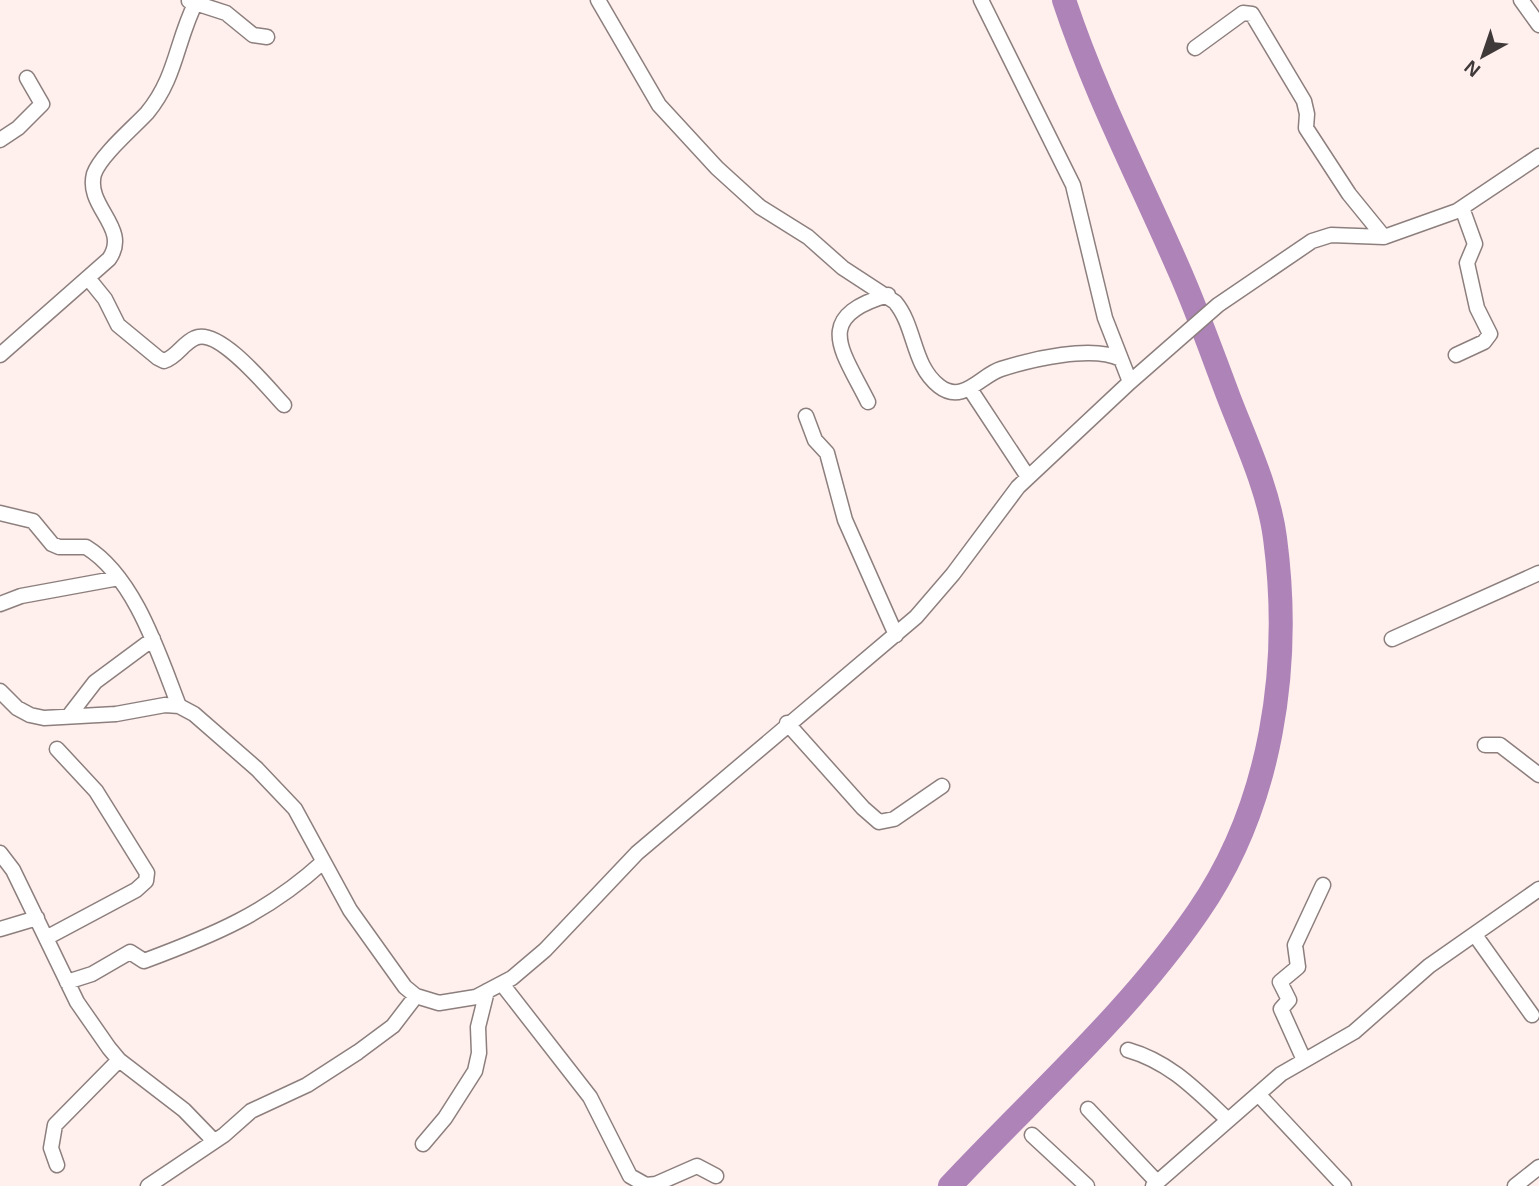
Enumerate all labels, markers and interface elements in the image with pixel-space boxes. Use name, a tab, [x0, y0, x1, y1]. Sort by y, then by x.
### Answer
north arrow	[1448, 21, 1518, 91]
text: N	[1460, 56, 1484, 81]

